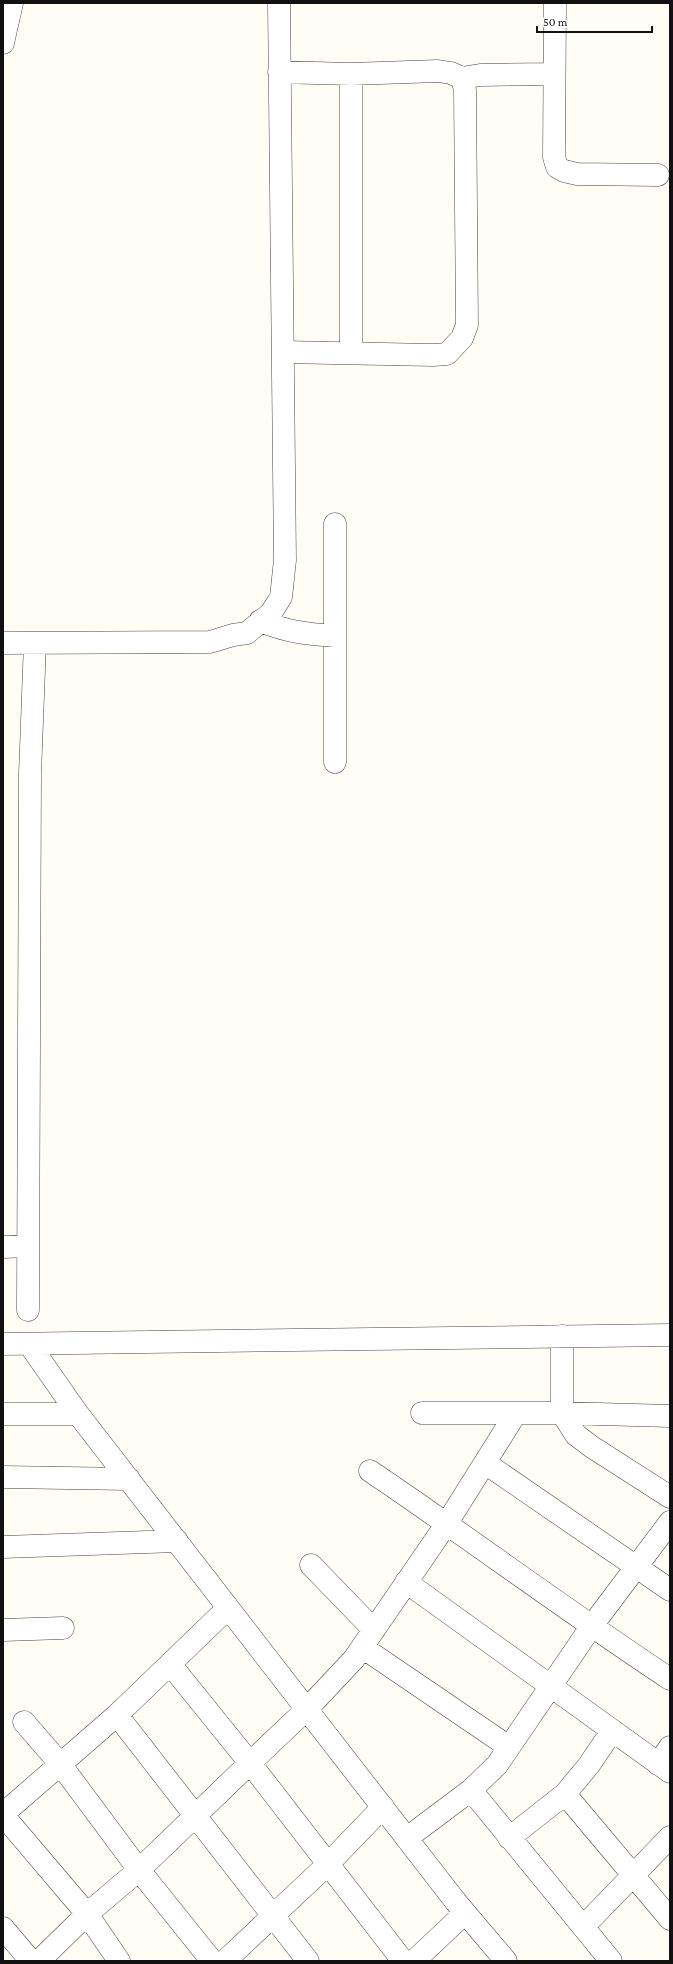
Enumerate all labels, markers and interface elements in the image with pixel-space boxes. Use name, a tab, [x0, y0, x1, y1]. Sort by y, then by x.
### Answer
scale bar	[537, 8, 652, 34]
text: 50 m	[543, 15, 568, 29]

